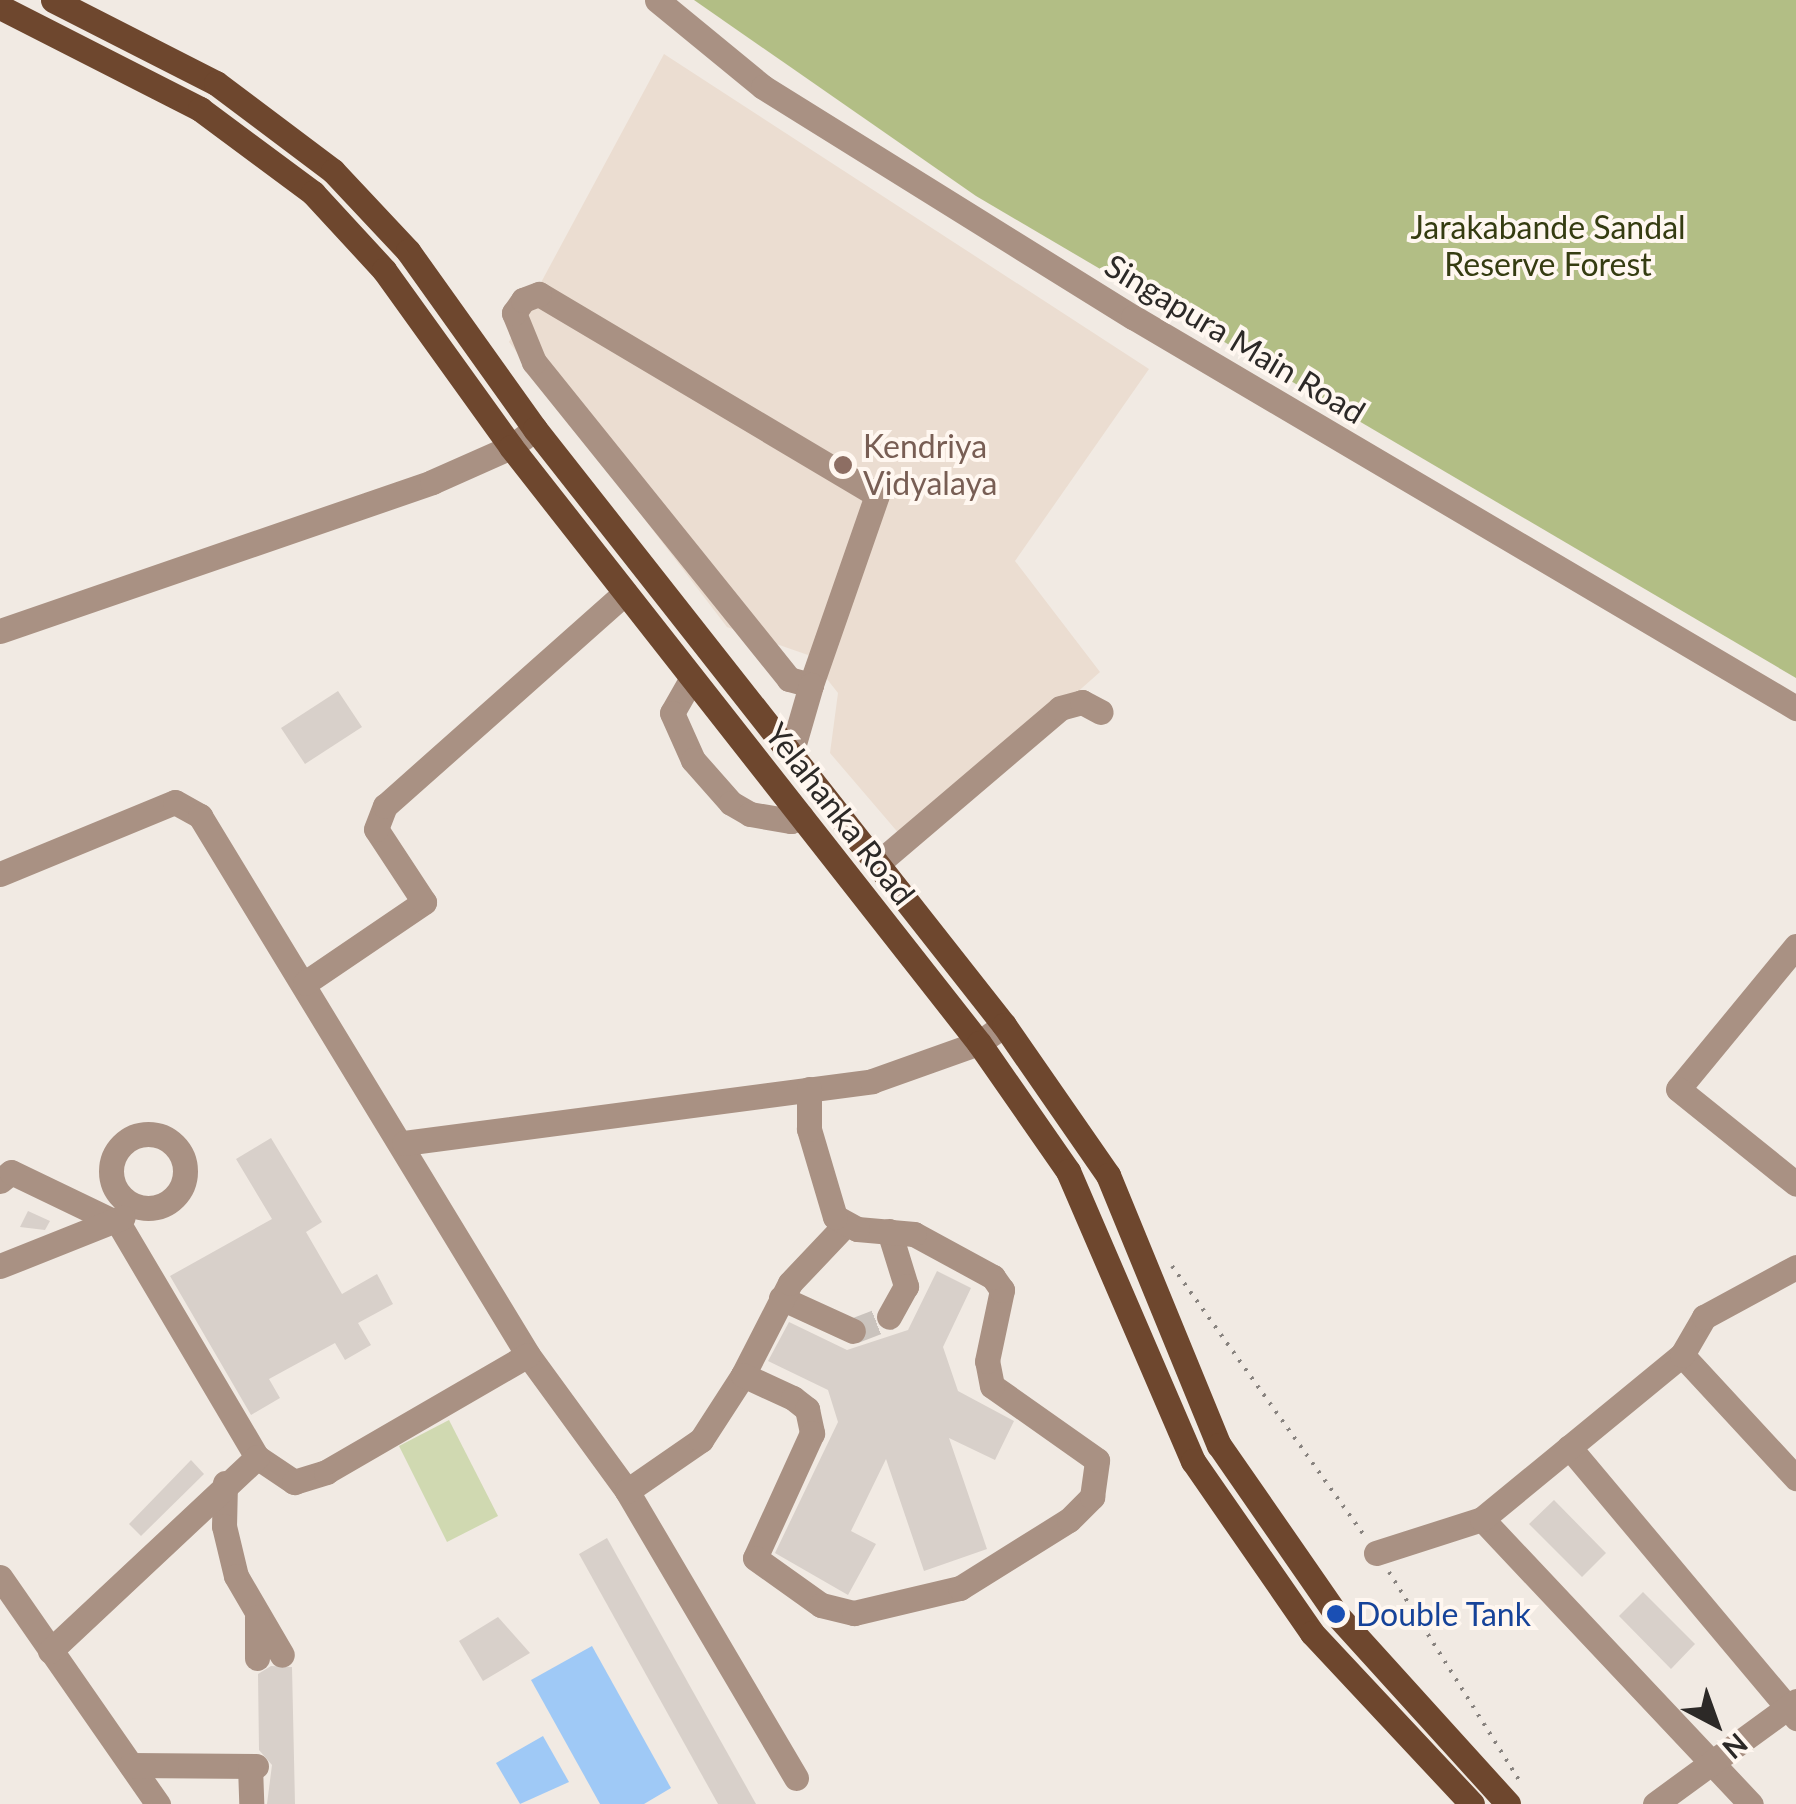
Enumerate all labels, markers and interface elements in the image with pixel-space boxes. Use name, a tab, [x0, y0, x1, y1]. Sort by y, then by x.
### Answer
park label: Jarakabande Sandal Reserve Forest	[1410, 209, 1686, 284]
street label: Singapura Main Road	[1098, 246, 1372, 432]
place label: Kendriya Vidyalaya	[863, 428, 997, 503]
marker: Kendriya Vidyalaya	[832, 454, 854, 476]
street label: Yelahanka Road	[757, 716, 923, 912]
place label: Double Tank	[1356, 1595, 1532, 1633]
marker: Double Tank	[1325, 1603, 1347, 1625]
north arrow	[1666, 1674, 1766, 1774]
text: N	[1716, 1727, 1755, 1767]

